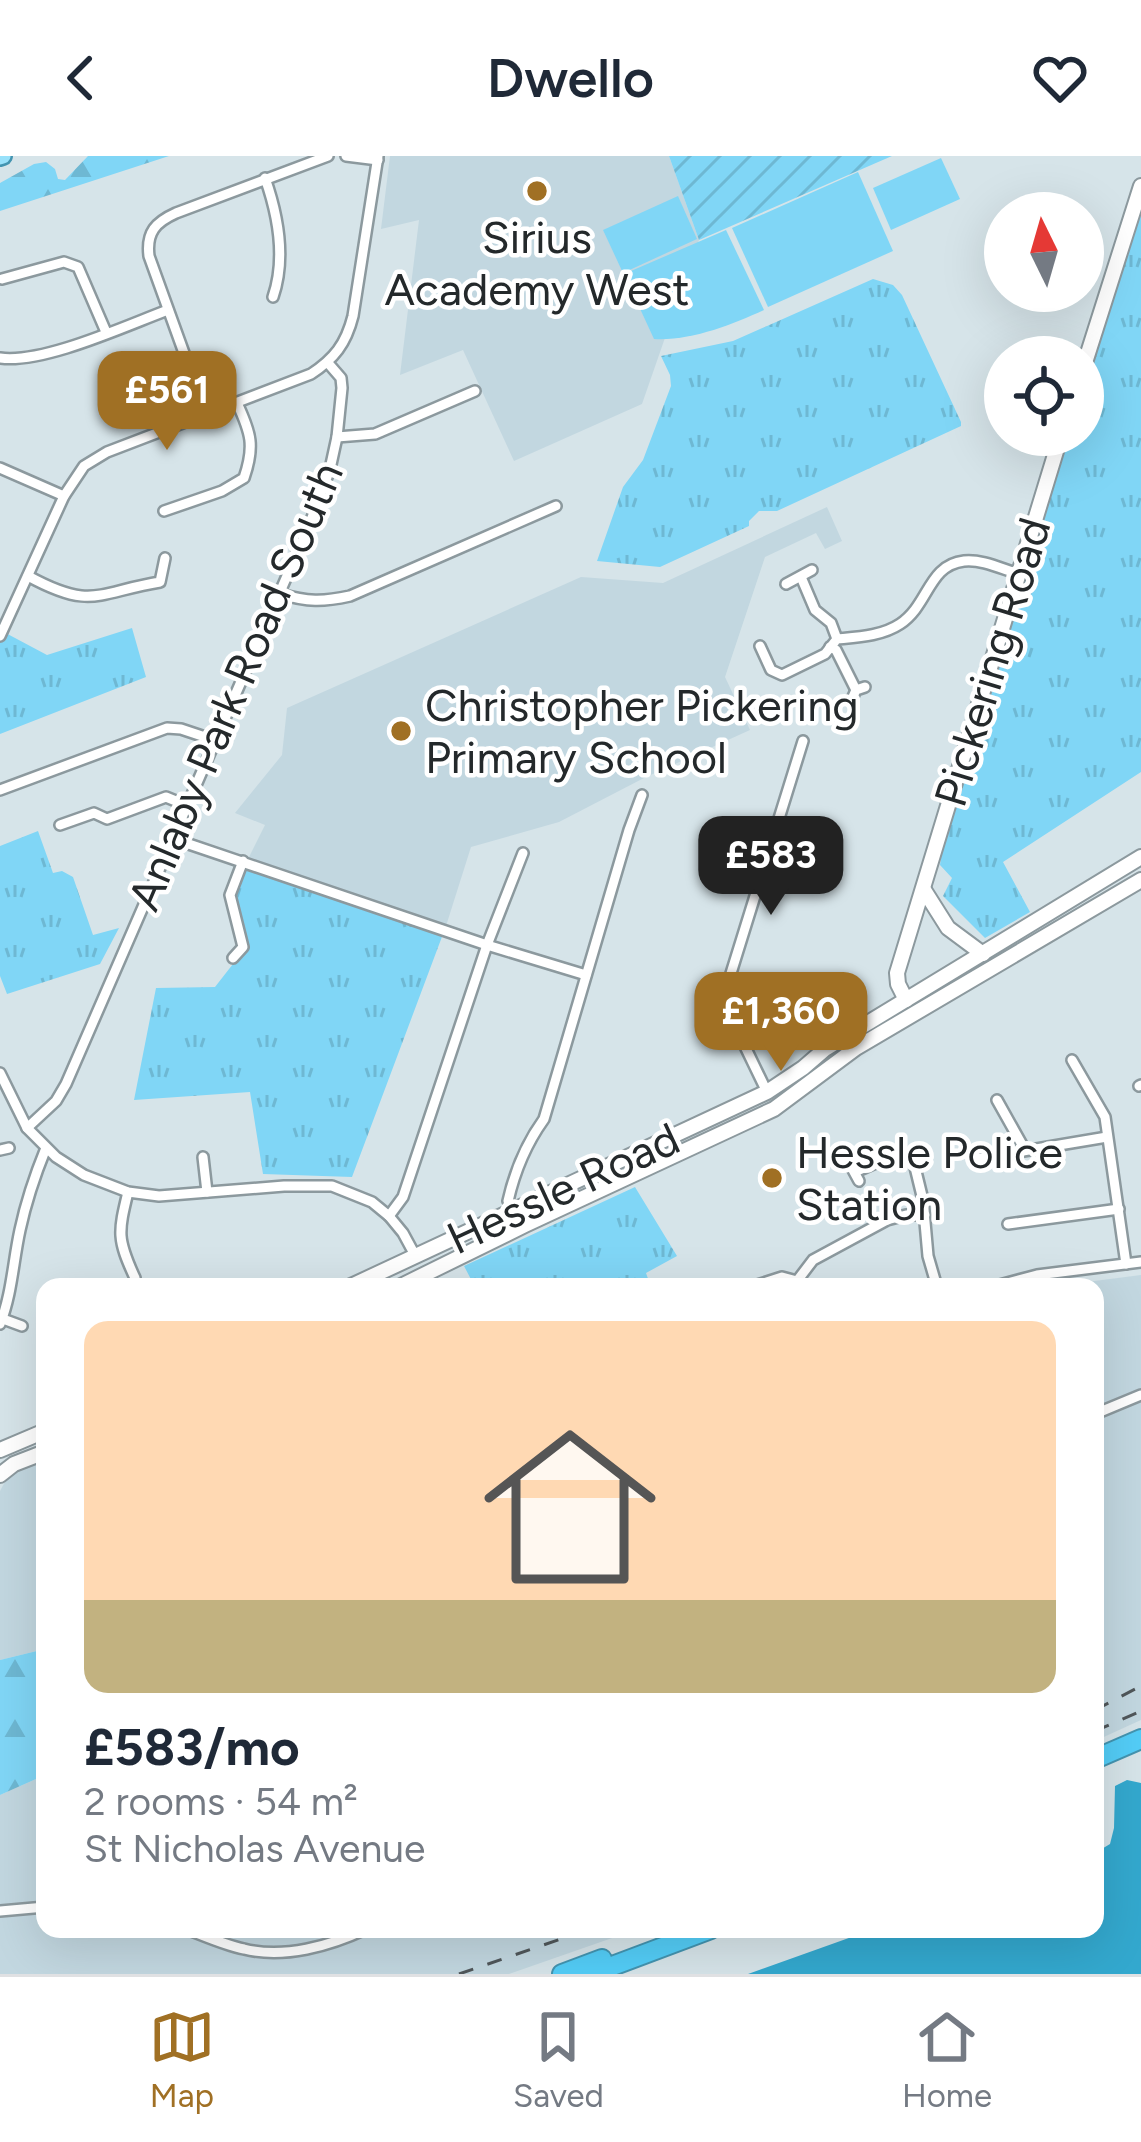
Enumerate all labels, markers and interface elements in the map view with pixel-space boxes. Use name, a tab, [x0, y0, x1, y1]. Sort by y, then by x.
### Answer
icon: back	[48, 45, 114, 111]
icon: heart	[1027, 45, 1093, 111]
text: Dwello	[487, 46, 654, 111]
marker: Sirius Academy West	[524, 178, 550, 204]
north arrow	[984, 192, 1104, 312]
map controls	[984, 192, 1104, 456]
place label: Sirius Academy West	[384, 210, 690, 316]
button: locate	[984, 336, 1104, 456]
pin: £561	[96, 351, 238, 453]
text: £561	[125, 366, 209, 413]
street label: Anlaby Park Road South	[116, 454, 354, 918]
street label: Pickering Road	[923, 511, 1061, 813]
place label: Christopher Pickering Primary School	[425, 678, 859, 784]
marker: Christopher Pickering Primary School	[388, 718, 414, 744]
pin: £583	[700, 816, 842, 918]
text: £583	[725, 831, 817, 878]
pin: £1,360	[683, 972, 879, 1074]
text: £1,360	[721, 987, 841, 1034]
street label: Hessle Road	[439, 1111, 687, 1265]
place label: Hessle Police Station	[796, 1125, 1063, 1231]
marker: Hessle Police Station	[759, 1165, 785, 1191]
icon: home	[462, 1399, 678, 1615]
text: £583/mo	[84, 1717, 300, 1778]
text: 2 rooms · 54 m²	[84, 1778, 358, 1825]
text: St Nicholas Avenue	[84, 1825, 425, 1872]
tab: Map	[149, 2004, 215, 2115]
tab: Saved	[513, 2004, 604, 2115]
tab: Home	[902, 2004, 992, 2115]

